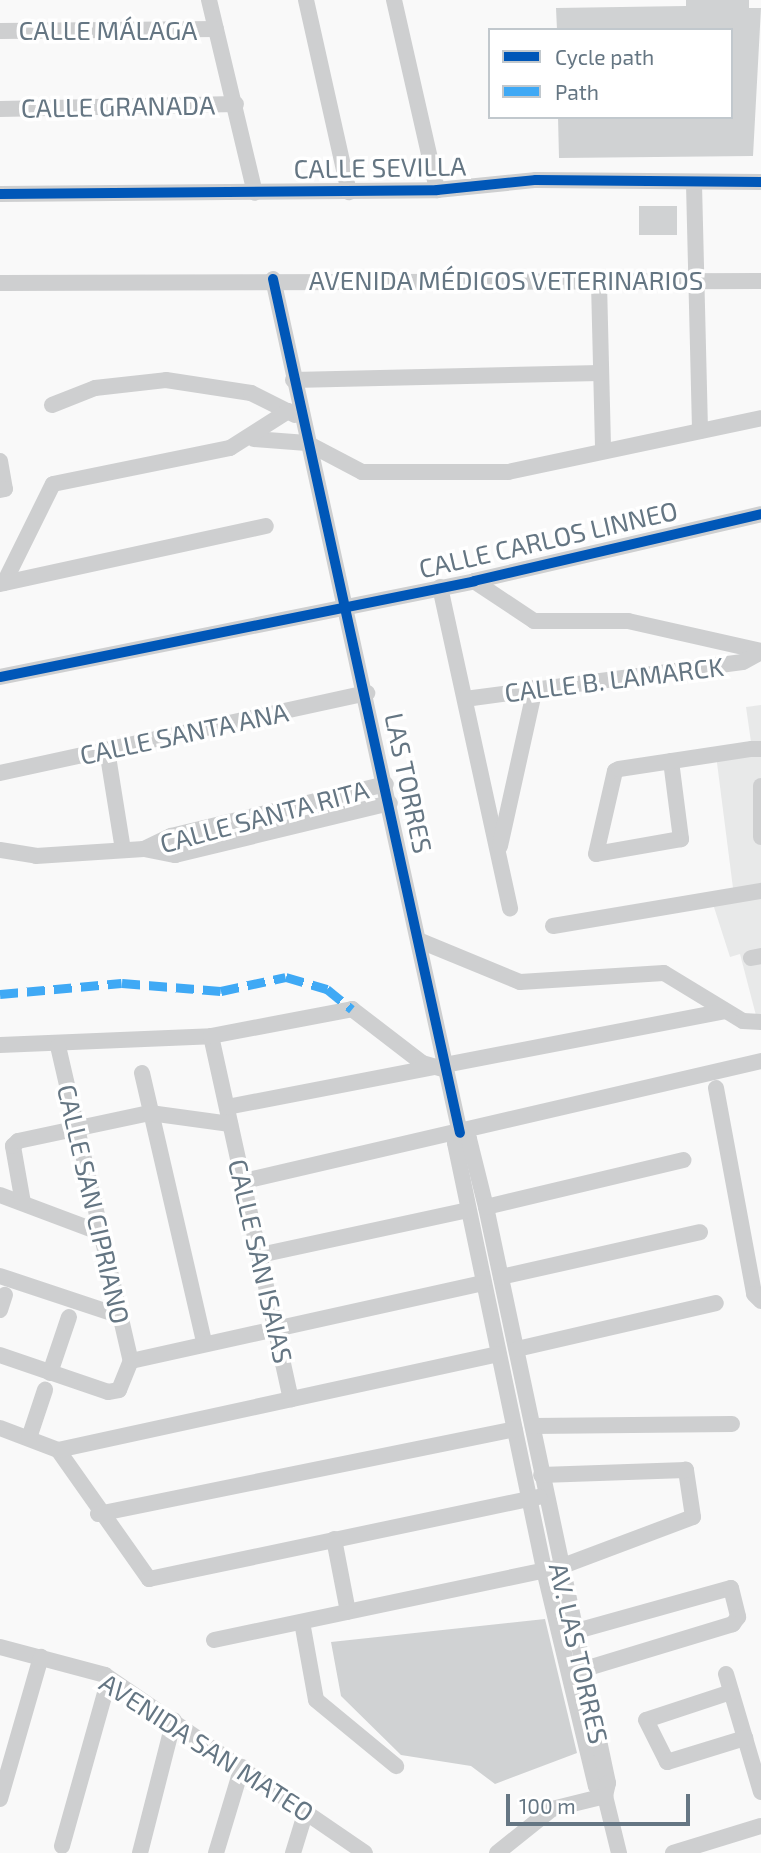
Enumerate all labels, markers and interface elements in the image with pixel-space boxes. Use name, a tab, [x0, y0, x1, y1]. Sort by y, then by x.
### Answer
street label: CALLE MÁLAGA	[19, 14, 197, 46]
legend	[488, 28, 733, 119]
text: Cycle path	[555, 44, 654, 69]
text: Path	[555, 79, 599, 104]
street label: CALLE GRANADA	[21, 89, 215, 123]
street label: CALLE SEVILLA	[293, 150, 467, 184]
street label: AVENIDA MÉDICOS VETERINARIOS	[308, 264, 704, 296]
street label: CALLE CARLOS LINNEO	[416, 494, 680, 584]
street label: CALLE B. LAMARCK	[503, 650, 725, 708]
street label: CALLE SANTA ANA	[76, 696, 292, 770]
street label: LAS TORRES	[379, 710, 439, 856]
street label: CALLE SANTA RITA	[156, 773, 372, 859]
street label: CALLE SAN CIPRIANO	[51, 1081, 137, 1327]
street label: CALLE SAN ISAIAS	[222, 1156, 300, 1366]
street label: AV. LAS TORRES	[543, 1559, 615, 1747]
street label: AVENIDA SAN MATEO	[94, 1666, 320, 1828]
scale bar	[509, 1780, 693, 1824]
text: 100 m	[519, 1793, 576, 1818]

